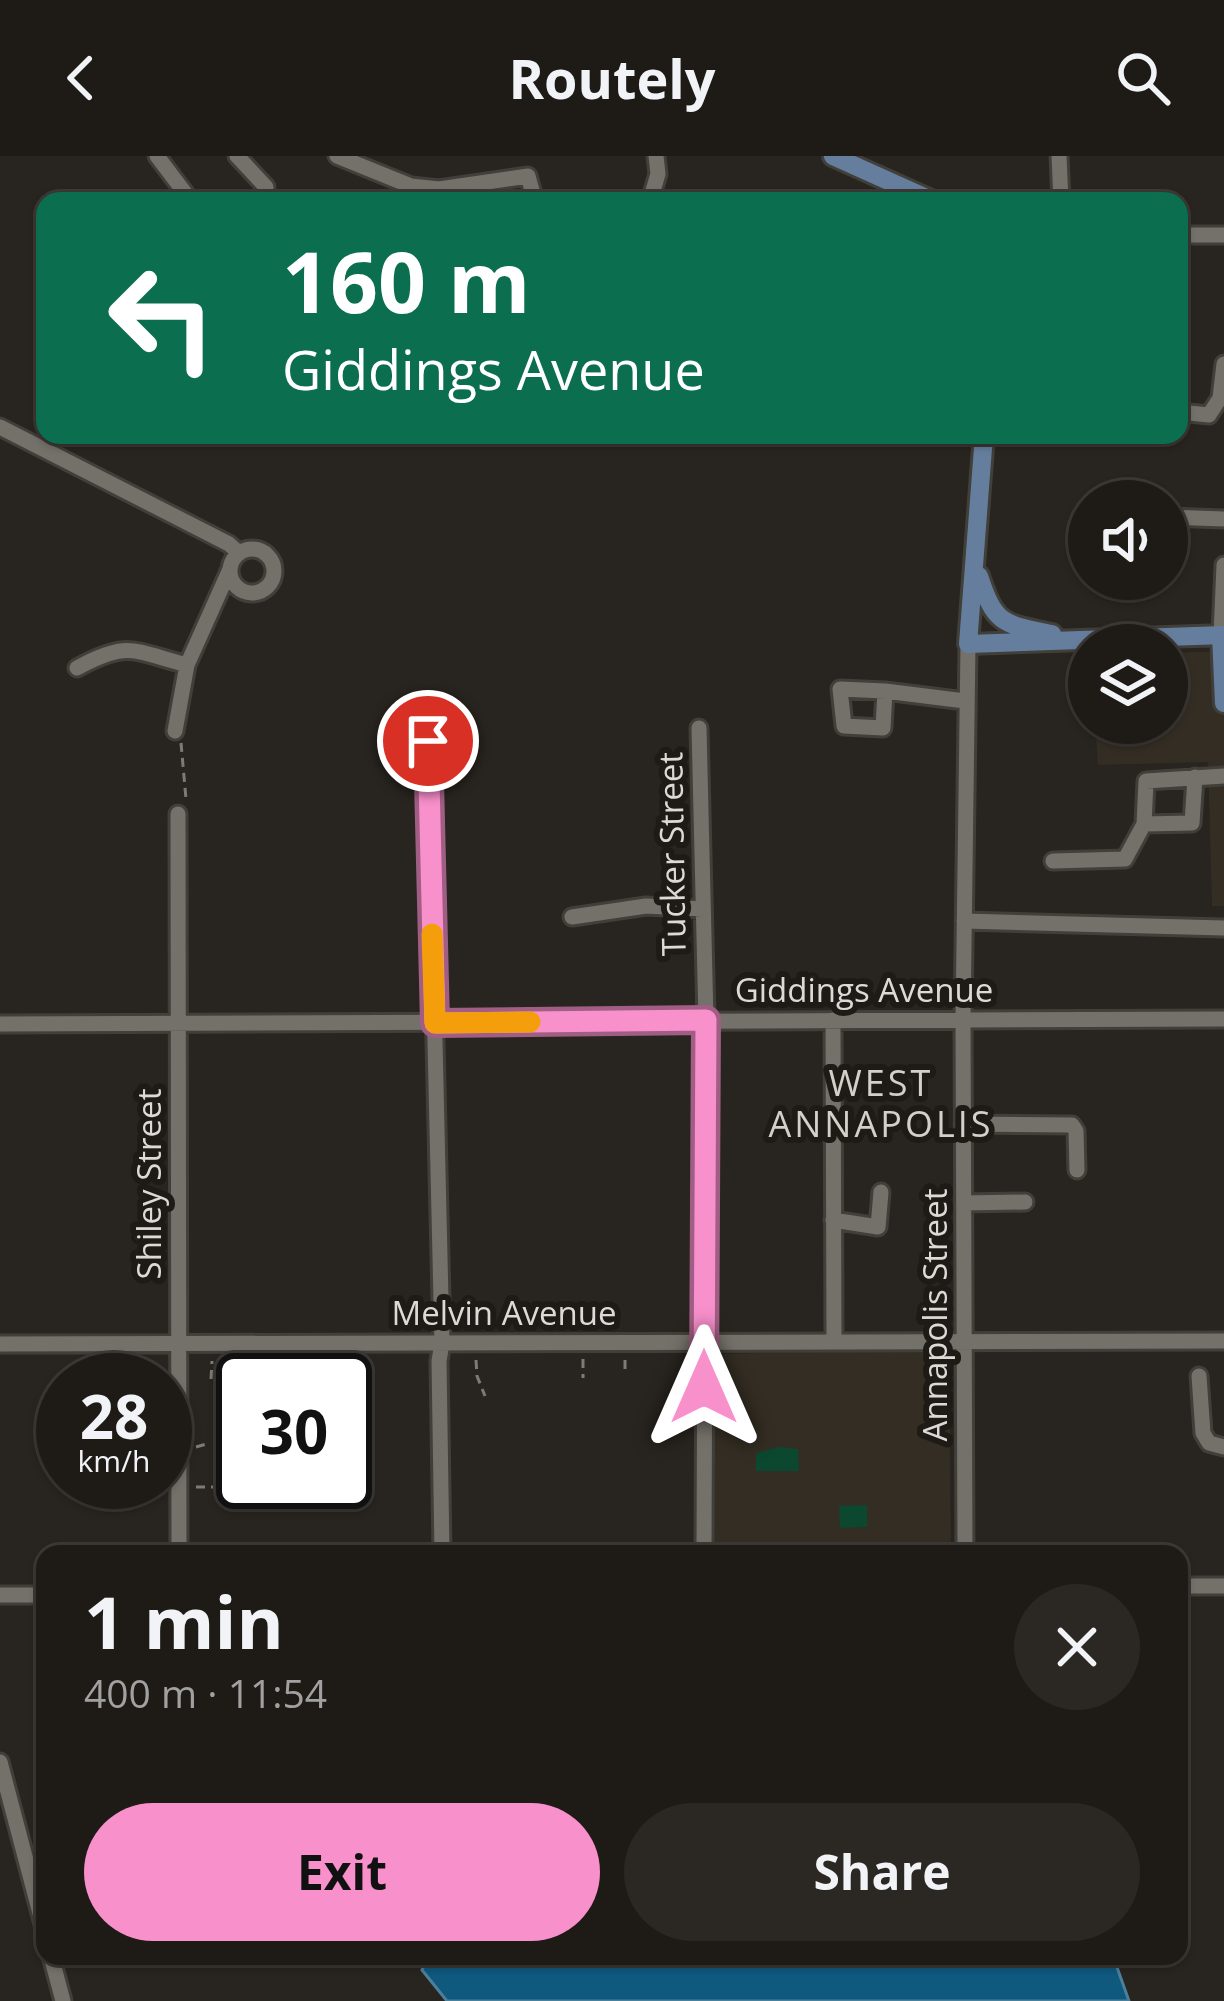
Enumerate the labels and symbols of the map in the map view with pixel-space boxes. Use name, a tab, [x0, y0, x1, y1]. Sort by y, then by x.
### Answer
pin	[377, 690, 479, 792]
street label: Tucker Street	[647, 751, 696, 957]
street label: Giddings Avenue	[735, 967, 993, 1012]
district label: WEST ANNAPOLIS	[769, 1058, 993, 1148]
street label: Shiley Street	[126, 1089, 171, 1279]
street label: Annapolis Street	[912, 1189, 957, 1441]
street label: Melvin Avenue	[391, 1290, 617, 1335]
position arrow	[641, 1324, 767, 1450]
speed limit sign: 30	[216, 1353, 372, 1509]

